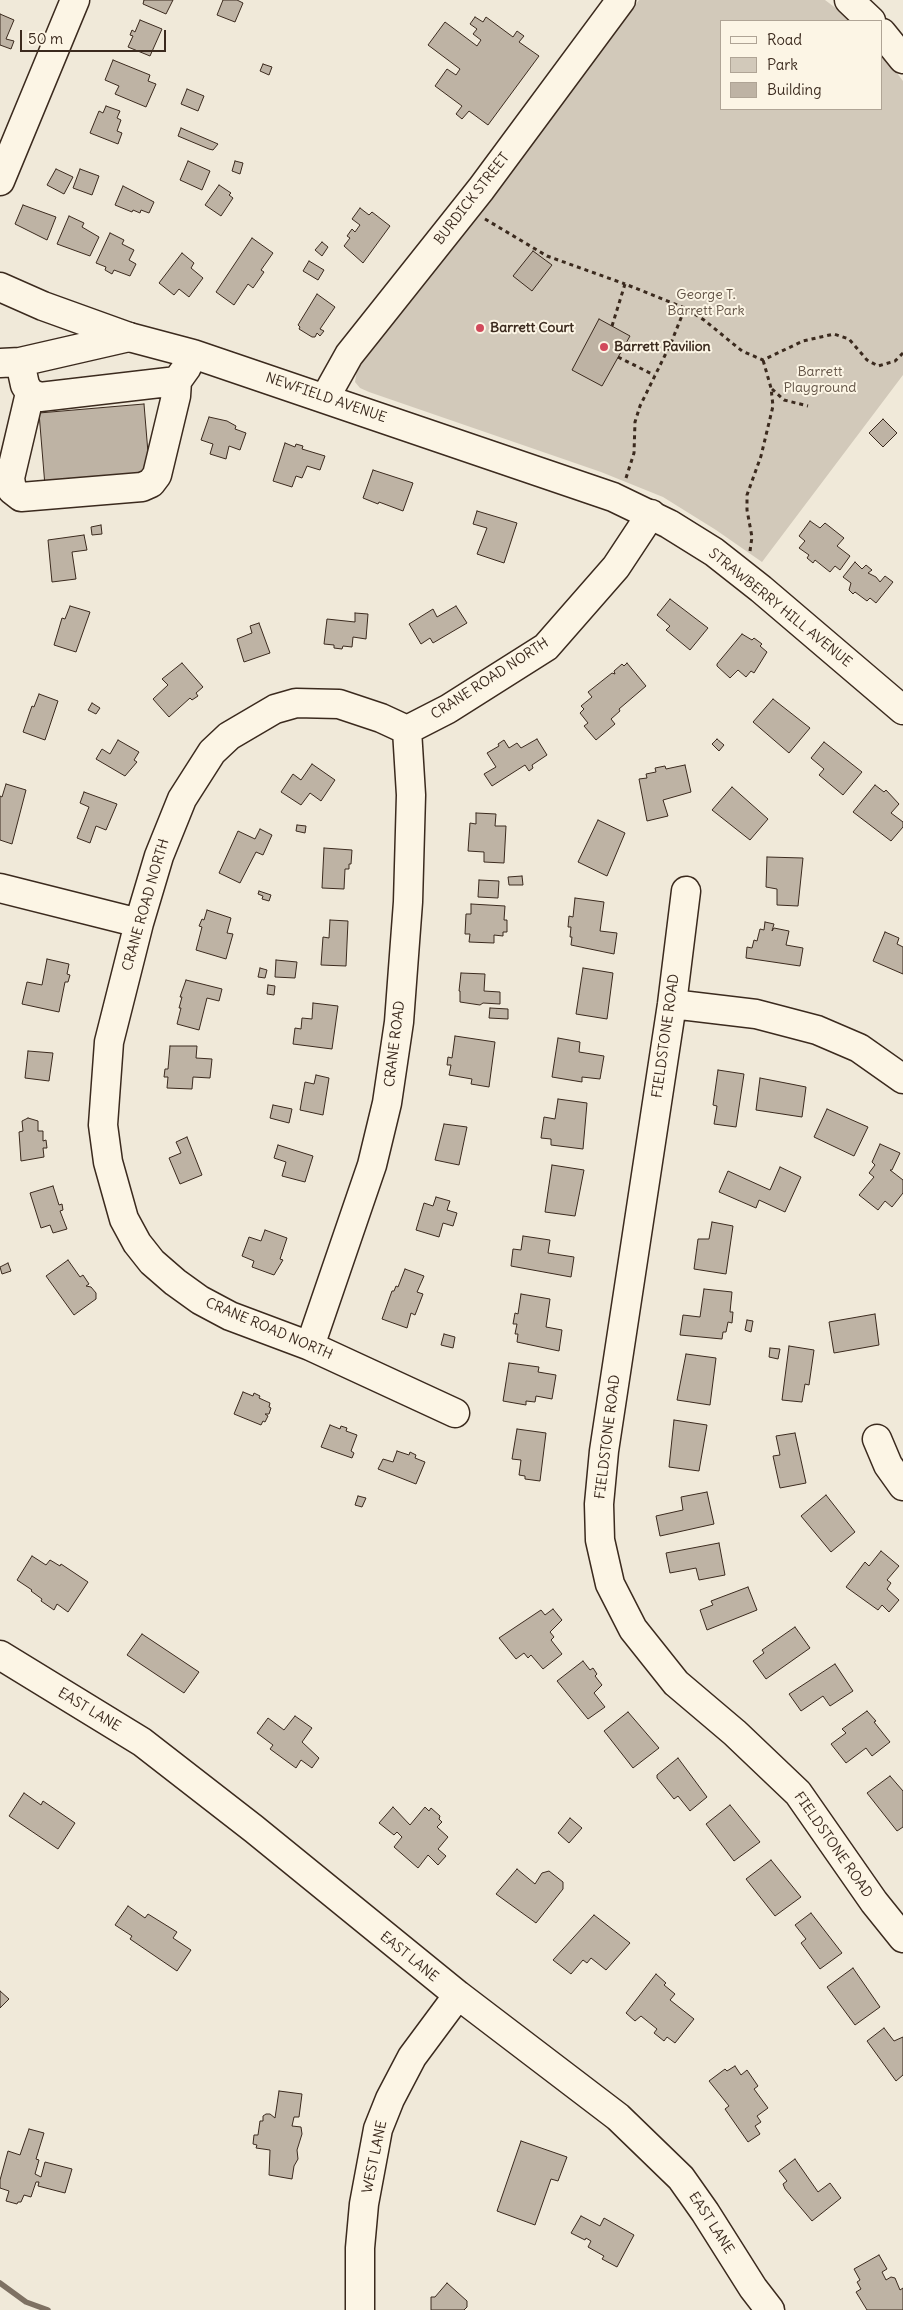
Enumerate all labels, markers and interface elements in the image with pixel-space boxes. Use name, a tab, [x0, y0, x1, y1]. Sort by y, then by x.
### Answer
scale bar	[22, 20, 169, 52]
legend	[720, 20, 883, 110]
text: 50 m	[28, 29, 63, 48]
text: Road	[767, 30, 802, 49]
text: Park	[767, 55, 798, 74]
text: Building	[767, 80, 822, 99]
street label: BURDICK STREET	[431, 150, 513, 248]
park label: George T. Barrett Park	[667, 287, 745, 320]
place label: Barrett Court	[490, 320, 574, 336]
marker: Barrett Court	[474, 322, 486, 334]
place label: Barrett Pavilion	[614, 339, 711, 355]
marker: Barrett Pavilion	[598, 341, 610, 353]
park label: Barrett Playground	[783, 364, 857, 397]
street label: NEWFIELD AVENUE	[263, 369, 389, 427]
street label: STRAWBERRY HILL AVENUE	[705, 545, 855, 671]
street label: CRANE ROAD NORTH	[428, 635, 552, 723]
street label: CRANE ROAD NORTH	[119, 837, 173, 973]
street label: FIELDSTONE ROAD	[649, 973, 683, 1099]
street label: CRANE ROAD	[381, 1000, 409, 1088]
street label: CRANE ROAD NORTH	[203, 1295, 335, 1363]
street label: FIELDSTONE ROAD	[592, 1374, 624, 1500]
street label: EAST LANE	[55, 1685, 123, 1735]
street label: FIELDSTONE ROAD	[790, 1789, 876, 1901]
street label: EAST LANE	[376, 1928, 442, 1986]
street label: WEST LANE	[359, 2119, 391, 2195]
street label: EAST LANE	[685, 2189, 737, 2257]

